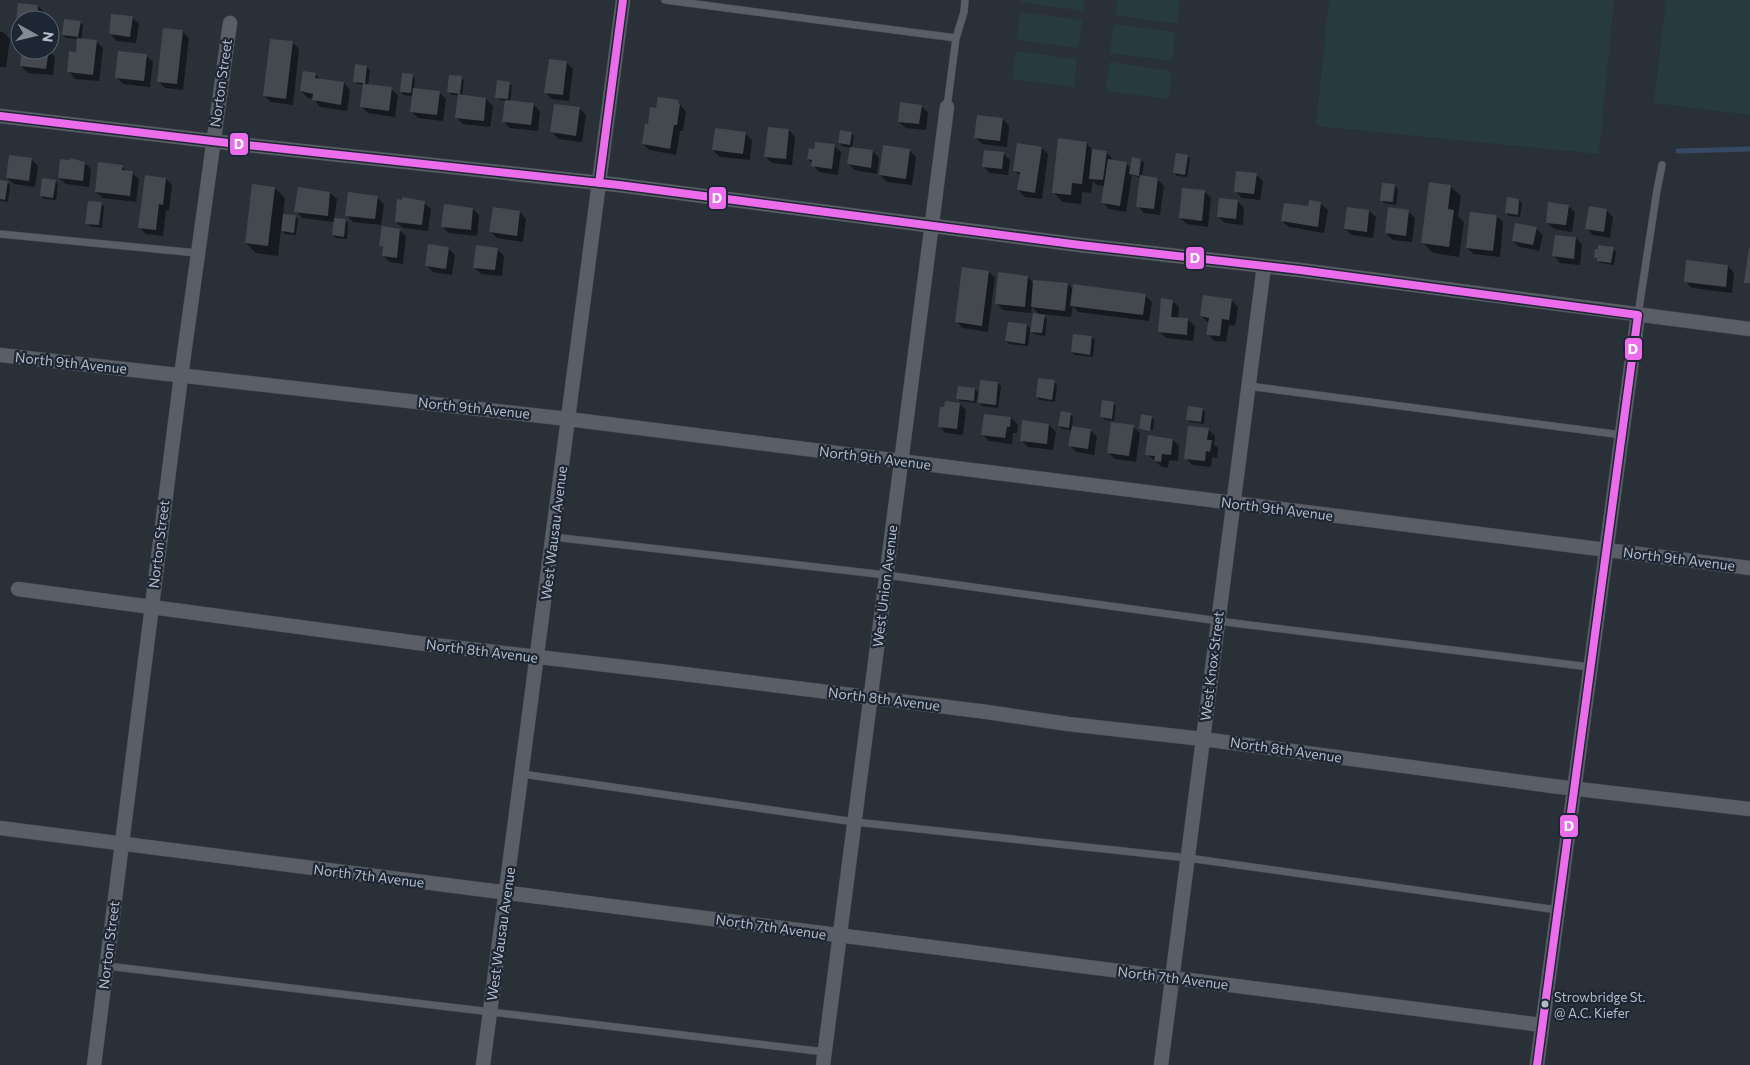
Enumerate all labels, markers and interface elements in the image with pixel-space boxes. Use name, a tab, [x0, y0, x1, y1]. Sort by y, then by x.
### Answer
north arrow	[10, 10, 60, 60]
text: N	[39, 30, 58, 43]
street label: Norton Street	[206, 38, 235, 128]
line badge: D	[229, 132, 249, 156]
text: D	[234, 135, 244, 152]
line badge: D	[708, 186, 727, 210]
text: D	[712, 189, 722, 206]
line badge: D	[1185, 246, 1205, 270]
text: D	[1190, 249, 1200, 266]
line badge: D	[1624, 337, 1643, 361]
text: D	[1628, 340, 1638, 357]
street label: North 9th Avenue	[14, 348, 128, 377]
street label: North 9th Avenue	[417, 393, 531, 422]
street label: North 9th Avenue	[818, 442, 932, 473]
street label: West Wausau Avenue	[537, 465, 570, 601]
street label: North 9th Avenue	[1220, 493, 1334, 524]
street label: Norton Street	[145, 499, 172, 589]
street label: West Union Avenue	[869, 524, 900, 648]
street label: North 9th Avenue	[1622, 543, 1736, 574]
street label: West Knox Street	[1196, 610, 1227, 722]
street label: North 8th Avenue	[425, 635, 539, 666]
street label: North 8th Avenue	[827, 683, 941, 714]
street label: North 8th Avenue	[1229, 733, 1343, 766]
line badge: D	[1559, 814, 1579, 838]
text: D	[1564, 817, 1574, 834]
street label: North 7th Avenue	[313, 860, 425, 891]
street label: West Wausau Avenue	[483, 866, 518, 1002]
street label: Norton Street	[95, 900, 122, 990]
street label: North 7th Avenue	[715, 910, 827, 943]
street label: North 7th Avenue	[1117, 962, 1229, 993]
place label: Strowbridge St. @ A.C. Kiefer	[1554, 989, 1646, 1021]
marker: Strowbridge St. @ A.C. Kiefer	[1540, 999, 1550, 1009]

